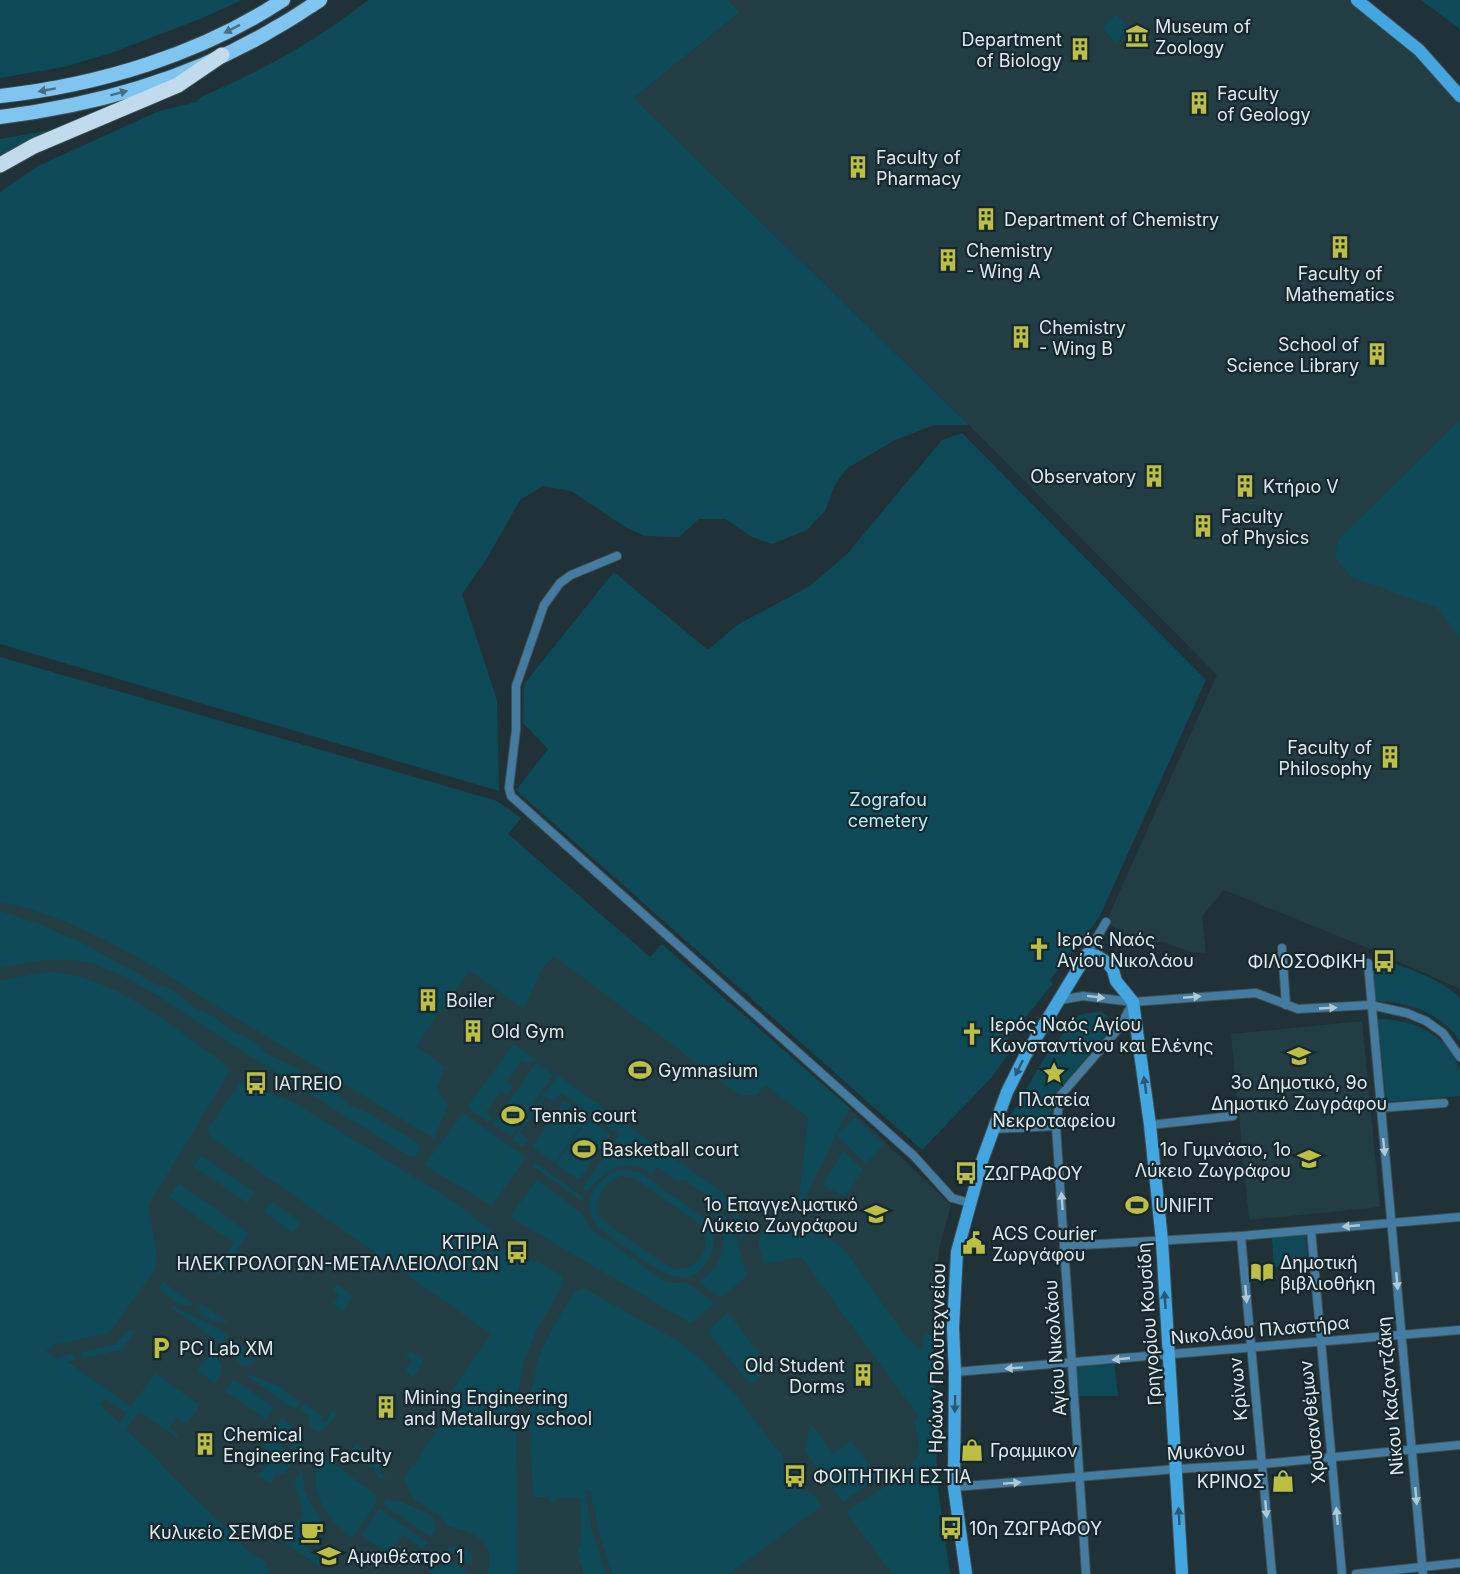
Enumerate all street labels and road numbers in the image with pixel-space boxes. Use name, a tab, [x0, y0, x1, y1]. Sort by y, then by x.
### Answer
street label: Γρηγορίου Κουσίδη	[1133, 1242, 1165, 1406]
street label: Ηρώων Πολυτεχνείου	[925, 1263, 949, 1453]
street label: Αγίου Νικολάου	[1040, 1279, 1070, 1417]
street label: Νικολάου Πλαστήρα	[1170, 1312, 1350, 1348]
street label: Νίκου Καζαντζάκη	[1373, 1316, 1407, 1476]
street label: Κρίνων	[1225, 1356, 1251, 1422]
street label: Χρυσανθέμων	[1295, 1359, 1329, 1485]
street label: Μυκόνου	[1166, 1438, 1246, 1464]

